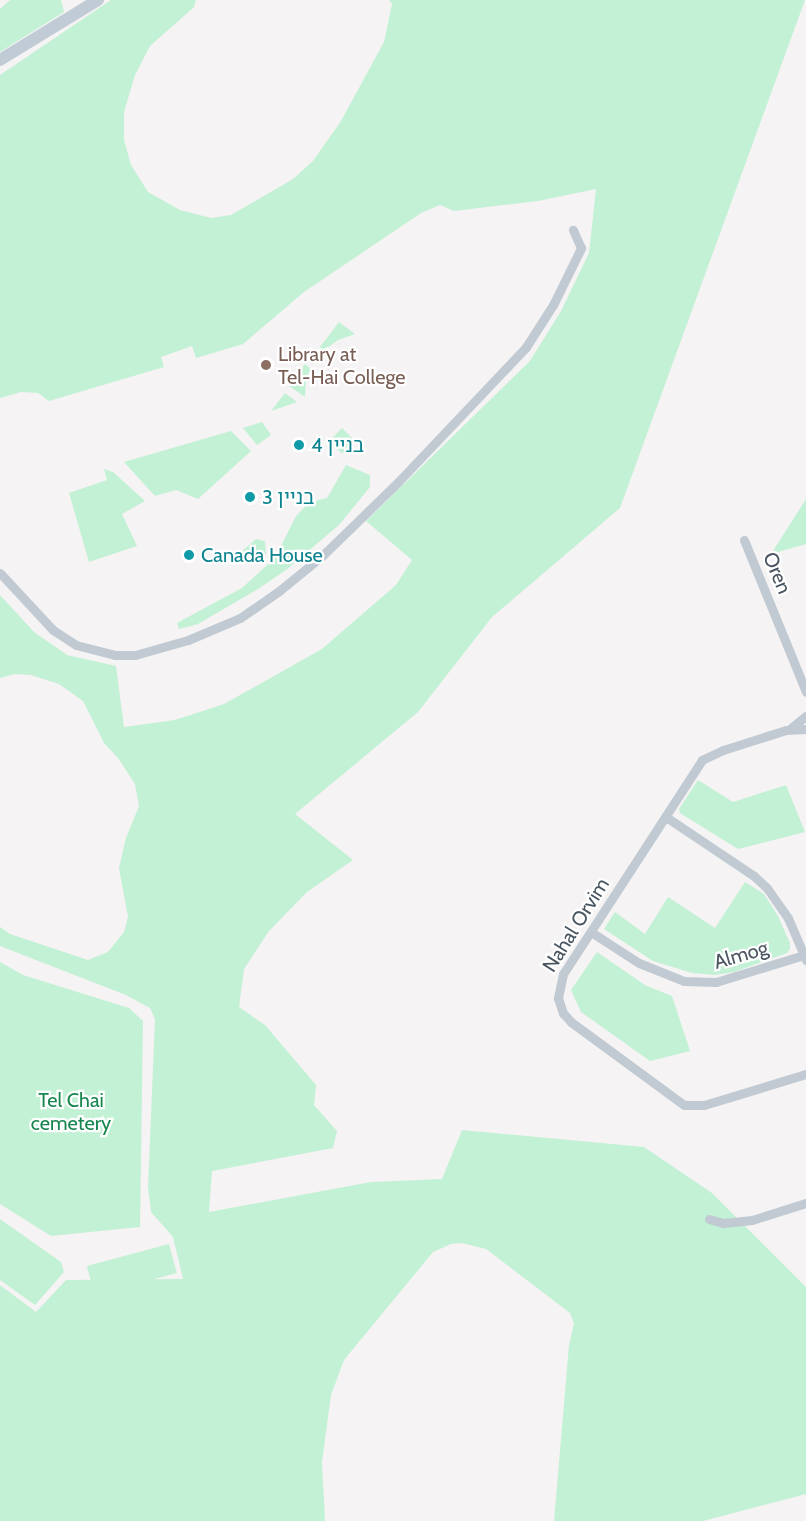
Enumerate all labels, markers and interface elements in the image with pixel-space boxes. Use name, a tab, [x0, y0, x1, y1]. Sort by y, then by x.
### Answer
place label: Library at Tel-Hai College	[278, 342, 406, 389]
marker: Library at Tel-Hai College	[259, 358, 273, 372]
place label: בניין 4	[311, 433, 364, 457]
marker: בניין 4	[292, 438, 306, 452]
place label: בניין 3	[262, 485, 314, 509]
marker: בניין 3	[243, 490, 257, 504]
place label: Canada House	[201, 543, 323, 567]
marker: Canada House	[182, 548, 196, 562]
street label: Oren	[758, 549, 796, 597]
street label: Nahal Orvim	[538, 874, 614, 976]
street label: Almog	[711, 936, 771, 974]
park label: Tel Chai cemetery	[31, 1089, 111, 1136]

